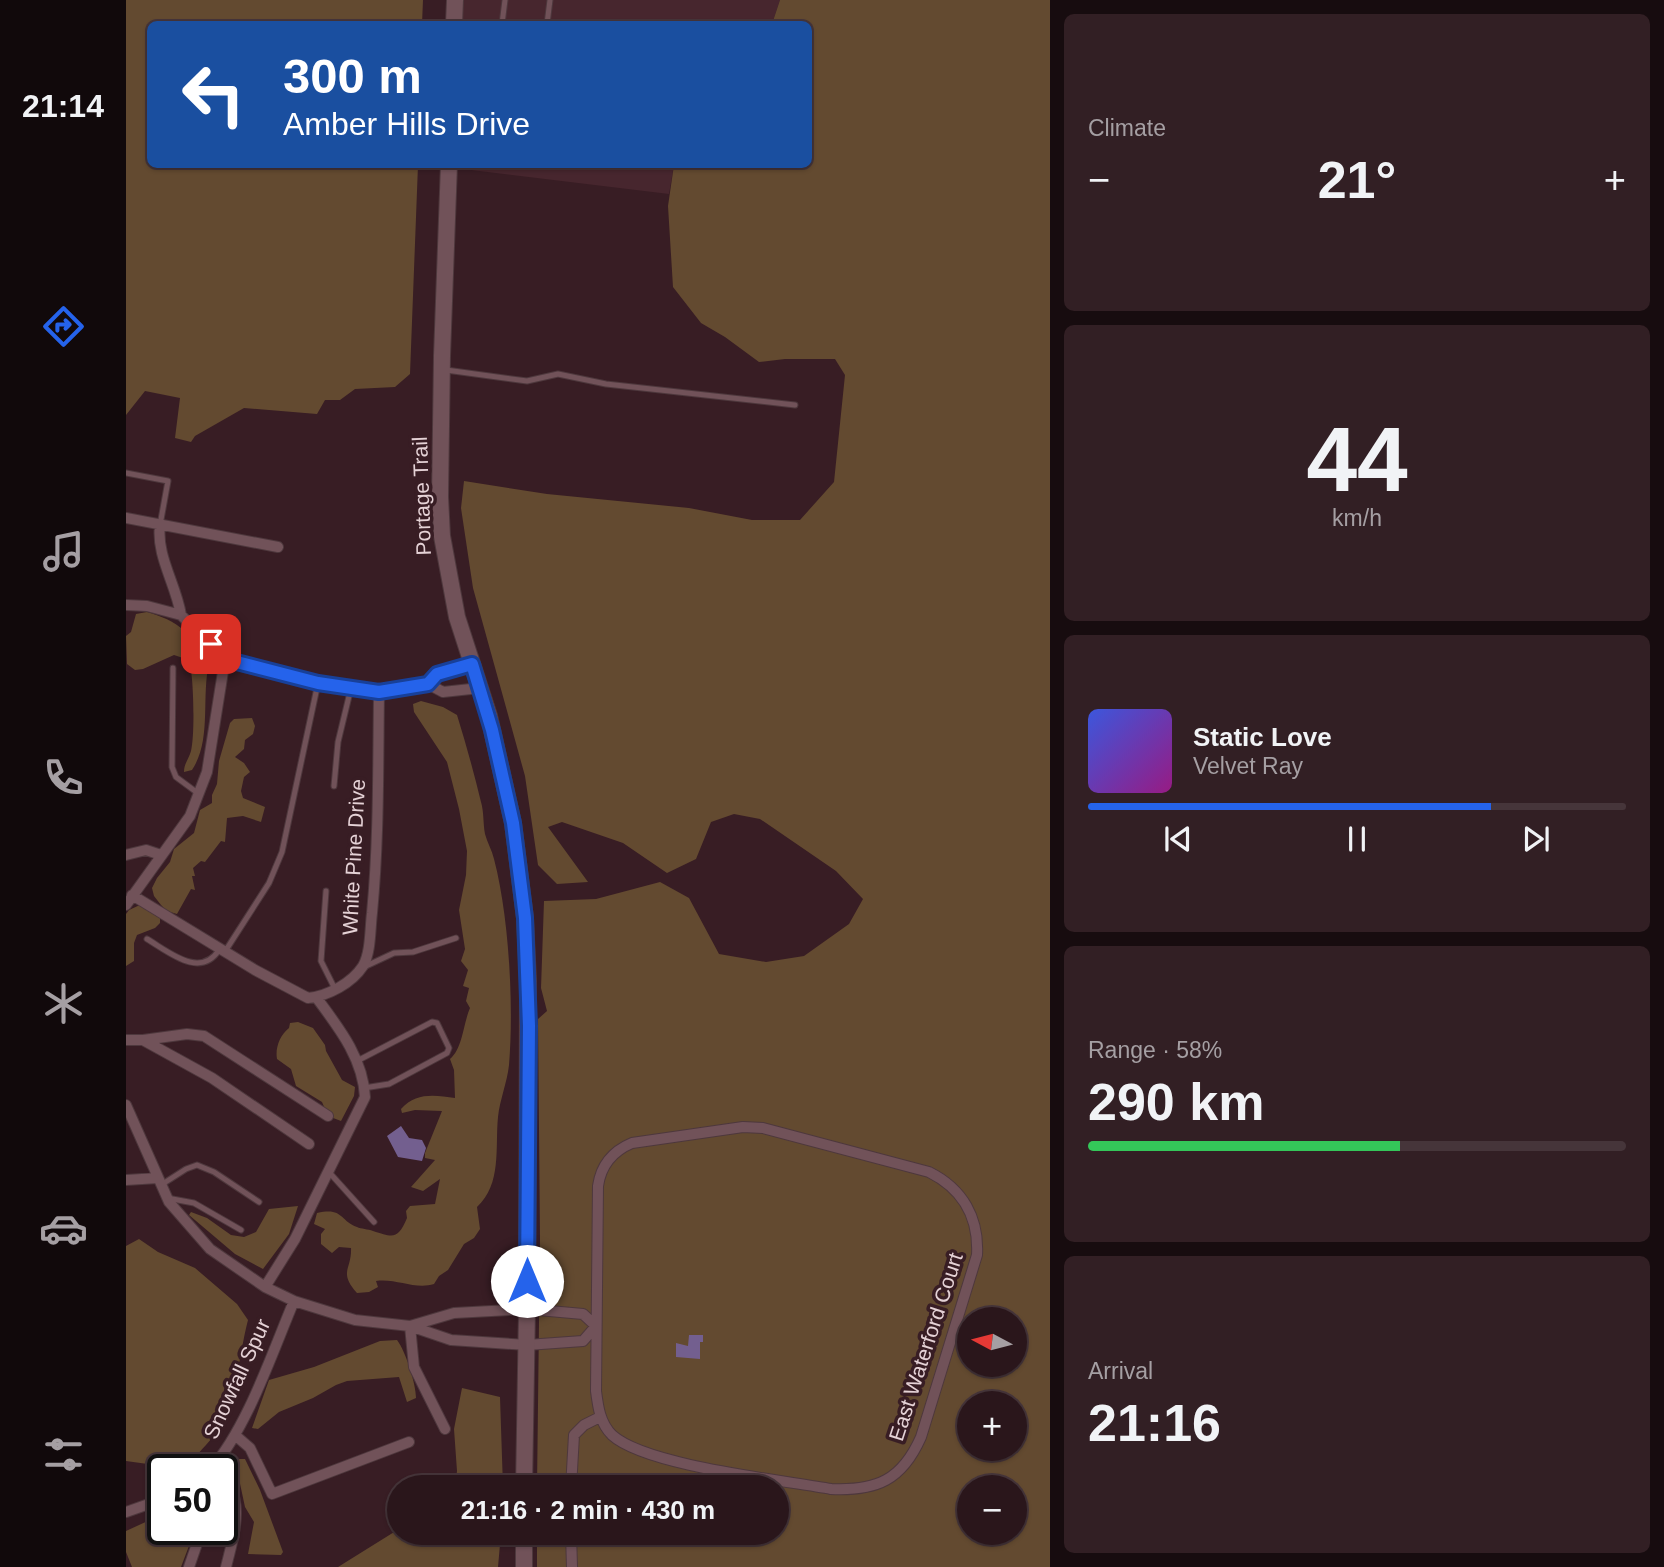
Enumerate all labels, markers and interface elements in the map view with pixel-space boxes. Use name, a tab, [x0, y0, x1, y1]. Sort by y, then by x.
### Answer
icon: left	[168, 49, 259, 140]
text: 300 m	[283, 49, 422, 103]
text: 21:14	[22, 88, 104, 124]
text: Amber Hills Drive	[283, 106, 530, 142]
text: Climate	[1088, 115, 1166, 141]
text: 21°	[1318, 151, 1396, 209]
text: −	[1088, 159, 1110, 201]
text: +	[1604, 159, 1626, 201]
icon: directions	[39, 302, 88, 351]
text: 44	[1306, 409, 1408, 510]
street label: Portage Trail	[408, 436, 435, 556]
text: km/h	[1332, 505, 1382, 531]
icon: music	[39, 527, 88, 576]
pin	[181, 614, 241, 674]
icon: arrive	[192, 625, 230, 663]
text: Static Love	[1193, 722, 1332, 752]
icon: phone	[39, 753, 88, 802]
text: Velvet Ray	[1193, 753, 1303, 779]
street label: White Pine Drive	[338, 778, 369, 936]
icon: previous	[1159, 820, 1197, 858]
icon: pause	[1338, 820, 1376, 858]
icon: next	[1517, 820, 1555, 858]
icon: climate	[39, 979, 88, 1028]
text: Range · 58%	[1088, 1037, 1222, 1063]
text: 290 km	[1088, 1073, 1264, 1131]
icon: car	[39, 1204, 88, 1253]
position arrow	[490, 1244, 564, 1318]
street label: East Waterford Court	[884, 1250, 967, 1444]
north arrow	[957, 1307, 1027, 1377]
map controls	[957, 1307, 1027, 1545]
street label: Snowfall Spur	[199, 1315, 274, 1442]
text: Arrival	[1088, 1358, 1153, 1384]
button: +	[957, 1391, 1027, 1461]
text: 21:16	[1088, 1394, 1221, 1452]
icon: filters	[39, 1430, 88, 1479]
speed limit sign: 50	[147, 1454, 238, 1545]
button: −	[957, 1475, 1027, 1545]
text: 21:16 · 2 min · 430 m	[461, 1495, 715, 1525]

